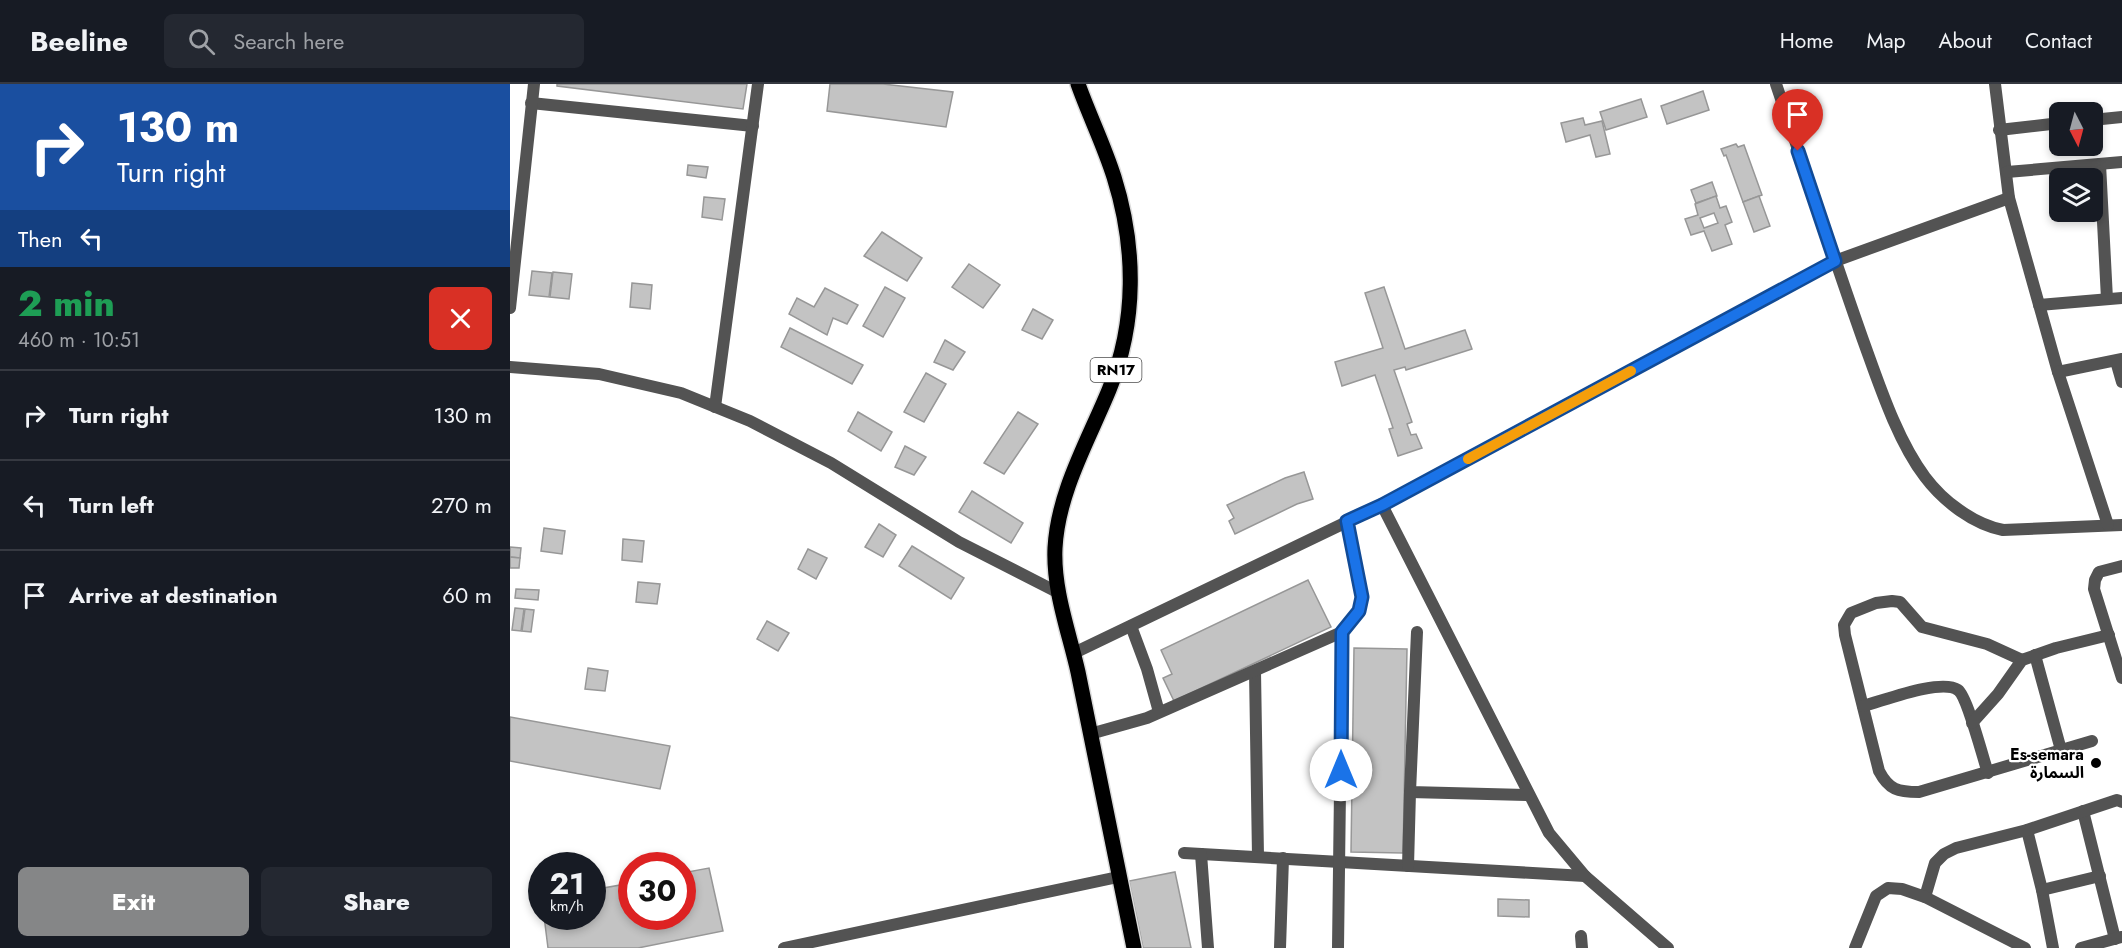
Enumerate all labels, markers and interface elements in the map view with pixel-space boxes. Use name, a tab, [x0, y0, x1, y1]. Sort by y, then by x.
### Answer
search box	[164, 14, 584, 68]
text: Beeline	[30, 21, 128, 62]
icon: search	[185, 25, 218, 58]
text: Search here	[233, 25, 344, 57]
text: Home	[1780, 26, 1833, 56]
text: Map	[1866, 26, 1906, 56]
text: About	[1939, 26, 1992, 56]
text: Contact	[2025, 26, 2092, 56]
pin	[1772, 89, 1823, 151]
text: 130 m	[117, 97, 239, 158]
icon: arrive	[1781, 98, 1814, 131]
north arrow	[2049, 102, 2103, 156]
map controls	[2049, 102, 2103, 222]
icon: right	[18, 108, 96, 186]
text: Turn right	[117, 153, 225, 192]
button: layers	[2049, 168, 2103, 222]
icon: left	[75, 222, 108, 255]
text: Then	[18, 223, 63, 255]
text: 2 min	[18, 277, 115, 329]
button: close	[429, 287, 492, 350]
text: 460 m · 10:51	[18, 326, 140, 355]
road number: RN17	[1090, 358, 1142, 382]
icon: right	[18, 399, 51, 432]
text: Turn right	[69, 399, 169, 431]
text: 130 m	[433, 399, 492, 431]
icon: left	[18, 489, 51, 522]
text: Turn left	[69, 489, 154, 521]
text: 270 m	[431, 489, 492, 521]
icon: arrive	[18, 579, 51, 612]
text: Arrive at destination	[69, 579, 278, 611]
text: 60 m	[442, 579, 492, 611]
position arrow	[1309, 738, 1373, 802]
place label: Es-semara السمارة	[2010, 743, 2084, 784]
marker: Es-semara السمارة	[2089, 756, 2103, 770]
speed limit sign: 30	[618, 852, 696, 930]
text: 21	[550, 862, 584, 905]
button: Exit	[18, 867, 249, 936]
button: Share	[261, 867, 492, 936]
text: km/h	[550, 895, 584, 917]

